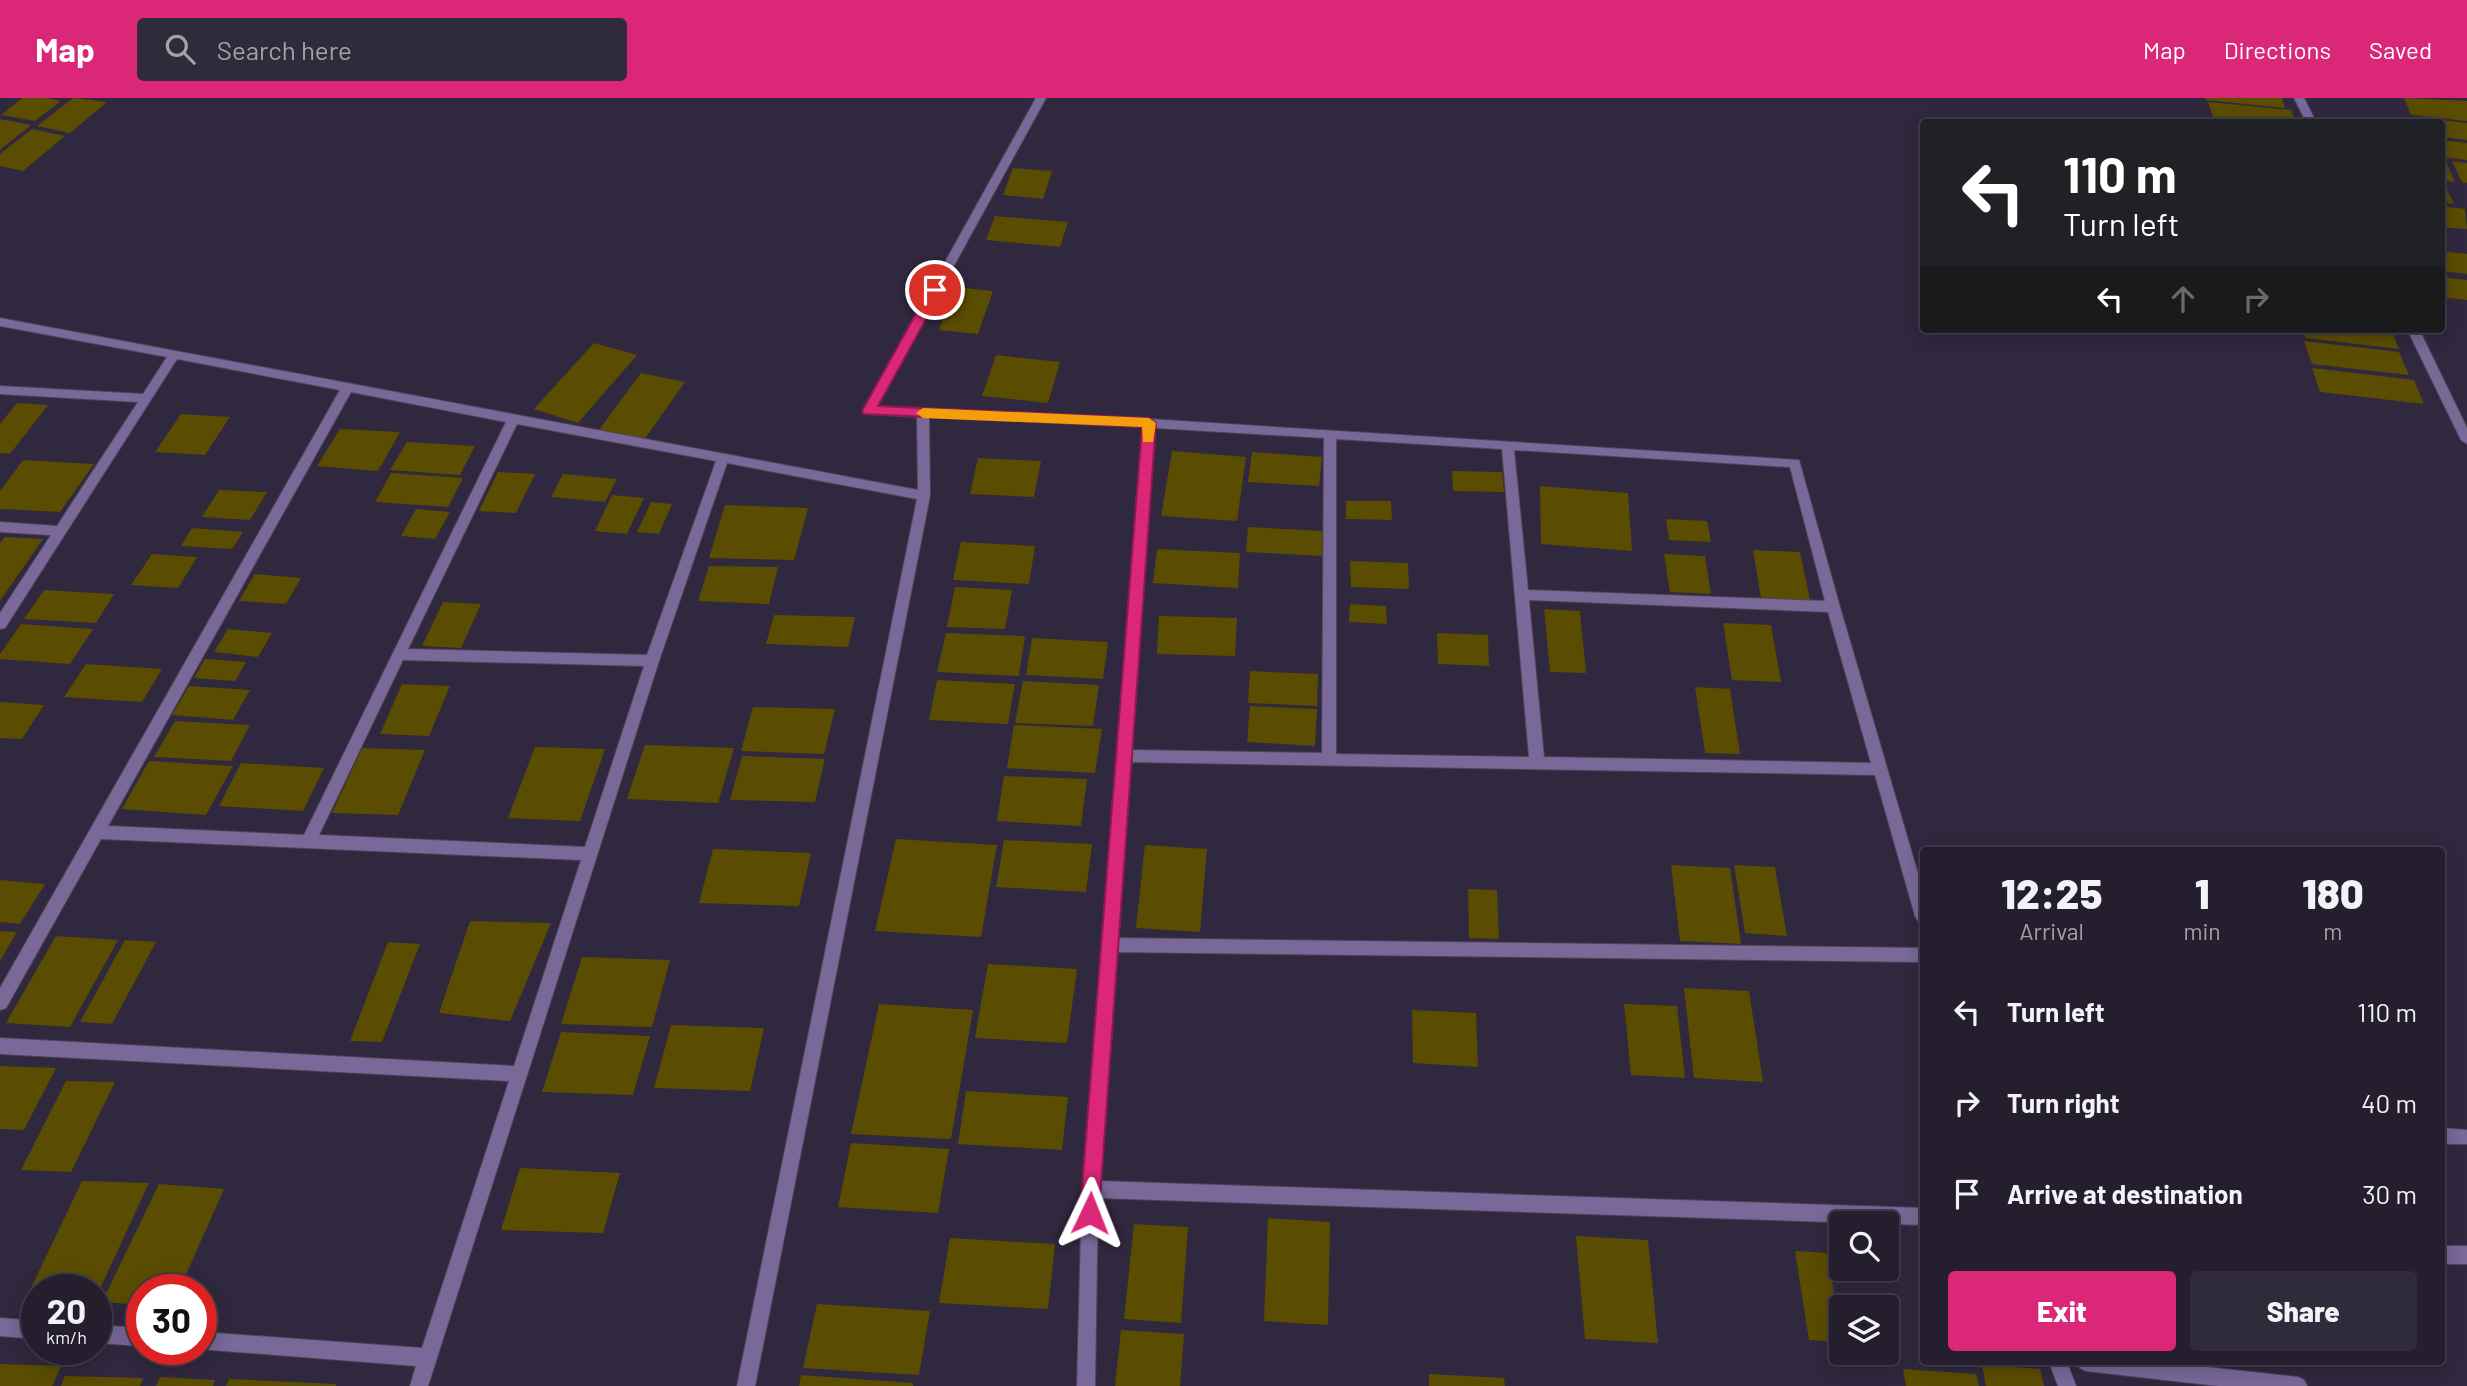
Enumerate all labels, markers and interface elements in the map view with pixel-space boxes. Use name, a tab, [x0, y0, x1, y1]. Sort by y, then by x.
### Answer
search box	[137, 18, 627, 81]
text: Map	[35, 29, 95, 69]
icon: search	[161, 30, 199, 68]
text: Search here	[217, 34, 352, 65]
text: Map	[2143, 35, 2186, 64]
text: Directions	[2224, 35, 2331, 64]
text: Saved	[2369, 35, 2432, 64]
text: 110 m	[2063, 144, 2177, 203]
icon: left	[1948, 147, 2039, 238]
text: Turn left	[2063, 204, 2180, 242]
pin	[905, 260, 965, 320]
icon: arrive	[916, 271, 954, 309]
icon: left	[2091, 280, 2129, 318]
icon: ahead	[2164, 280, 2202, 318]
icon: right	[2237, 280, 2275, 318]
text: 12:25	[2001, 867, 2102, 917]
text: 1	[2195, 867, 2210, 917]
text: 180	[2302, 867, 2364, 917]
text: Arrival	[2020, 917, 2084, 945]
text: min	[2183, 917, 2221, 945]
text: m	[2323, 917, 2342, 945]
icon: left	[1948, 993, 1986, 1031]
text: Turn left	[2007, 996, 2105, 1027]
text: 110 m	[2357, 996, 2417, 1027]
icon: right	[1948, 1084, 1986, 1122]
text: Turn right	[2007, 1087, 2120, 1118]
text: 40 m	[2361, 1087, 2417, 1118]
icon: arrive	[1948, 1175, 1986, 1213]
position arrow	[1053, 1176, 1127, 1250]
text: Arrive at destination	[2007, 1178, 2243, 1209]
text: 30 m	[2362, 1178, 2417, 1209]
map controls	[1829, 1211, 1899, 1365]
button: search	[1829, 1211, 1899, 1281]
button: Exit	[1948, 1271, 2176, 1351]
button: Share	[2190, 1271, 2417, 1351]
speed limit sign: 30	[126, 1274, 217, 1365]
text: 20	[47, 1289, 86, 1331]
button: layers	[1829, 1295, 1899, 1365]
text: km/h	[46, 1326, 87, 1348]

